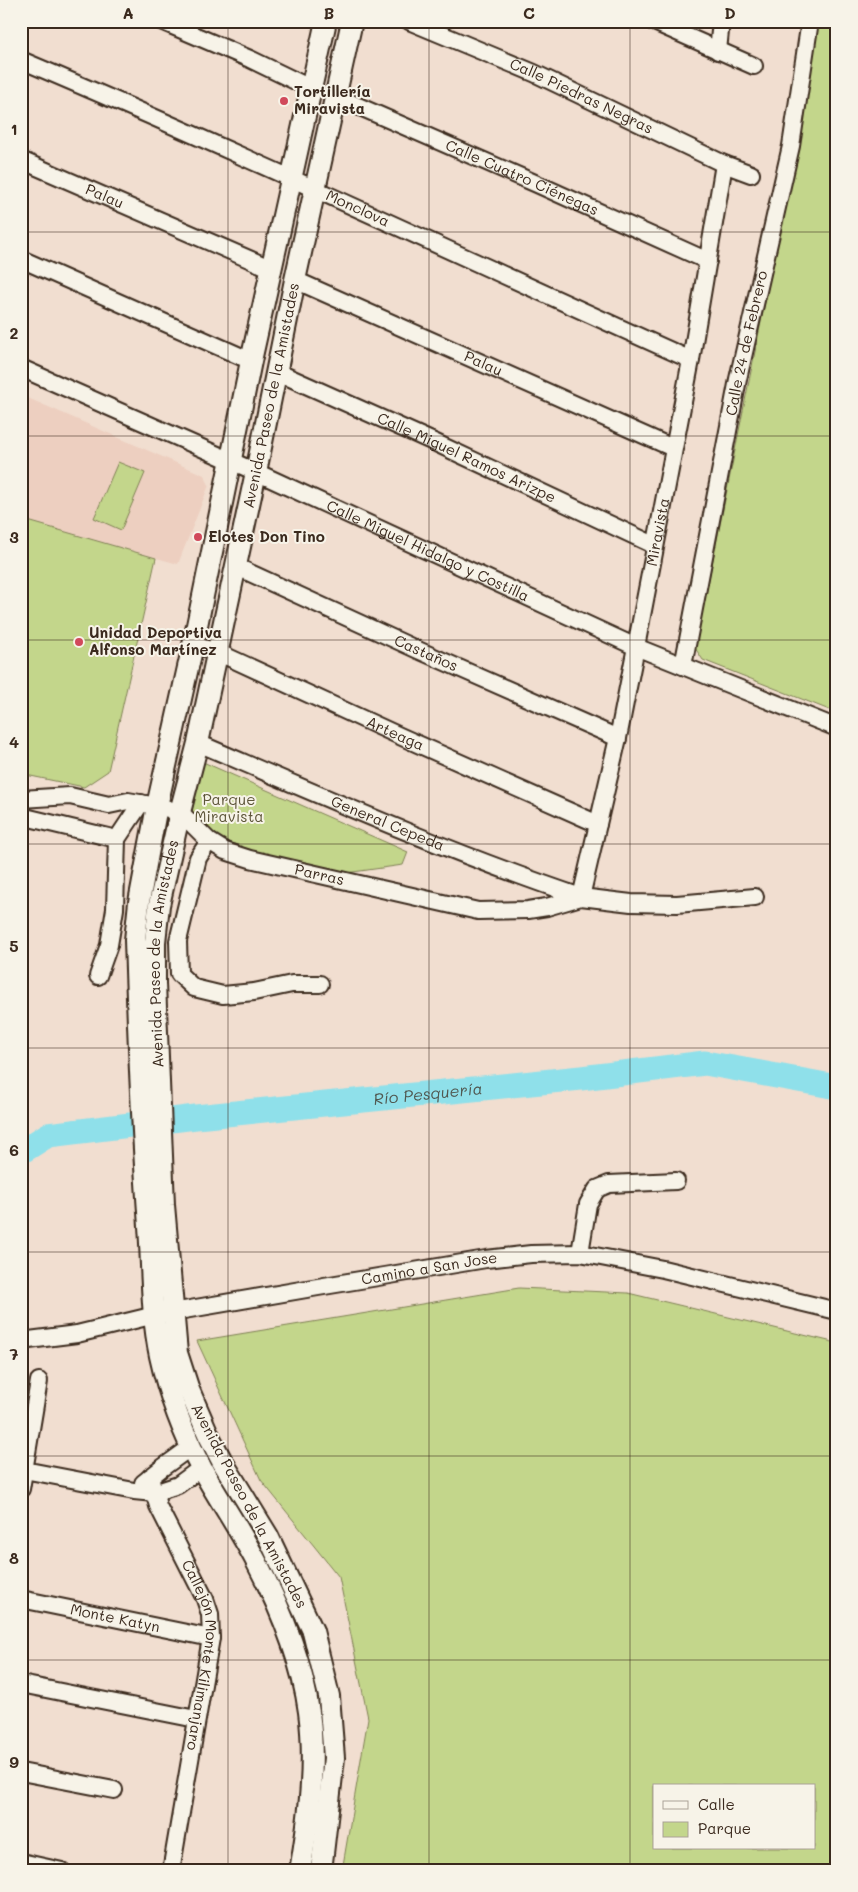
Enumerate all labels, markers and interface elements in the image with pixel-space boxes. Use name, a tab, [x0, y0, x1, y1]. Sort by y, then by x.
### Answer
text: A	[122, 2, 134, 23]
text: B	[324, 2, 334, 23]
text: C	[523, 2, 535, 23]
text: D	[724, 2, 736, 23]
street label: Calle Piedras Negras	[507, 53, 657, 138]
place label: Tortillería Miravista	[294, 81, 371, 118]
marker: Tortillería Miravista	[278, 95, 290, 107]
text: 1	[10, 118, 18, 139]
street label: Calle Cuatro Ciénegas	[443, 134, 602, 219]
street label: Palau	[83, 178, 127, 212]
street label: Monclova	[323, 184, 393, 231]
street label: Calle 24 de Febrero	[720, 269, 771, 417]
street label: Avenida Paseo de la Amistades	[238, 281, 303, 510]
text: 2	[10, 322, 19, 343]
street label: Palau	[461, 346, 506, 380]
street label: Calle Miguel Ramos Arizpe	[374, 407, 559, 507]
street label: Calle Miguel Hidalgo y Costilla	[324, 495, 533, 605]
street label: Miravista	[641, 496, 673, 568]
text: 3	[9, 526, 19, 547]
place label: Elotes Don Tino	[208, 526, 325, 546]
marker: Elotes Don Tino	[192, 531, 204, 543]
place label: Unidad Deportiva Alfonso Martínez	[89, 622, 222, 659]
street label: Castaños	[391, 629, 461, 675]
marker: Unidad Deportiva Alfonso Martínez	[73, 636, 85, 648]
street label: Arteaga	[364, 711, 428, 755]
text: 4	[9, 731, 19, 752]
park label: Parque Miravista	[194, 789, 264, 826]
street label: General Cepeda	[328, 790, 448, 855]
street label: Avenida Paseo de la Amistades	[144, 838, 182, 1068]
street label: Parras	[293, 859, 346, 889]
text: 5	[9, 935, 19, 956]
water label: Río Pesquería	[372, 1077, 483, 1109]
text: 6	[9, 1139, 19, 1160]
street label: Camino a San Jose	[360, 1247, 498, 1289]
text: 7	[10, 1343, 19, 1364]
street label: Avenida Paseo de la Amistades	[187, 1400, 313, 1611]
text: 8	[9, 1547, 19, 1568]
text: Callejón Monte Kilimanjaro	[178, 1556, 222, 1752]
street label: Callejón Monte Kilimanjaro	[174, 1558, 198, 1754]
street label: Monte Katyn	[69, 1598, 162, 1636]
text: 9	[9, 1751, 19, 1772]
legend	[653, 1784, 816, 1850]
text: Calle	[698, 1794, 735, 1814]
text: Parque	[698, 1818, 751, 1838]

